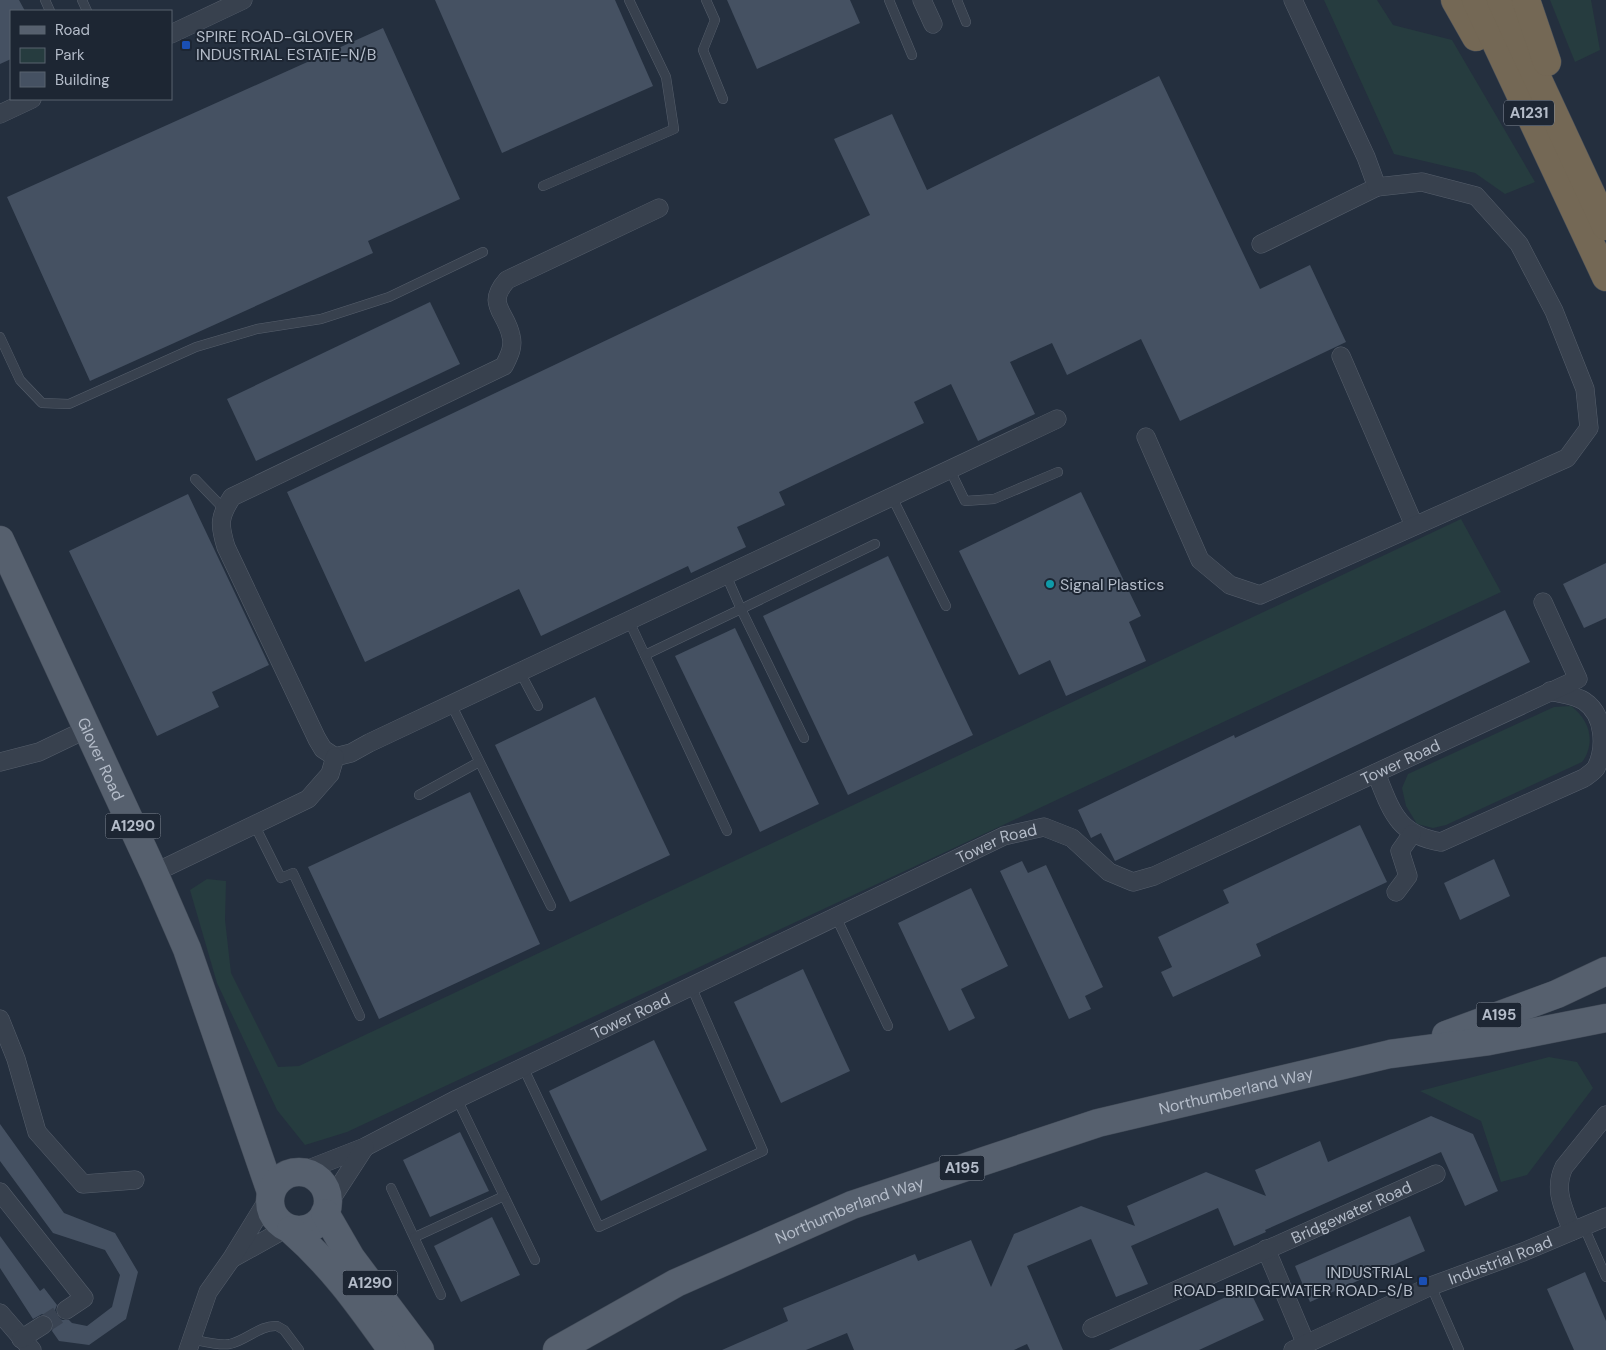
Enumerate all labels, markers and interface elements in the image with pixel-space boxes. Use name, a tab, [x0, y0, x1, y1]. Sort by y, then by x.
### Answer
legend	[10, 10, 172, 100]
text: Road	[55, 20, 90, 40]
place label: SPIRE ROAD-GLOVER INDUSTRIAL ESTATE-N/B	[196, 26, 377, 65]
marker: SPIRE ROAD-GLOVER INDUSTRIAL ESTATE-N/B	[180, 39, 192, 51]
text: Park	[55, 45, 85, 65]
text: Building	[55, 70, 110, 90]
road number: A1231	[1504, 100, 1554, 126]
place label: Signal Plastics	[1060, 574, 1164, 595]
marker: Signal Plastics	[1044, 578, 1056, 590]
street label: Glover Road	[72, 714, 129, 804]
street label: Tower Road	[1357, 735, 1443, 790]
road number: A1290	[106, 814, 160, 838]
street label: Tower Road	[953, 819, 1039, 868]
street label: Tower Road	[588, 988, 674, 1044]
road number: A195	[1476, 1002, 1522, 1028]
street label: Northumberland Way	[1156, 1062, 1315, 1119]
road number: A195	[940, 1156, 984, 1180]
street label: Northumberland Way	[772, 1172, 927, 1249]
street label: Bridgewater Road	[1288, 1176, 1415, 1249]
street label: Industrial Road	[1445, 1231, 1556, 1290]
place label: INDUSTRIAL ROAD-BRIDGEWATER ROAD-S/B	[1174, 1262, 1413, 1301]
road number: A1290	[342, 1270, 398, 1296]
marker: INDUSTRIAL ROAD-BRIDGEWATER ROAD-S/B	[1417, 1275, 1429, 1287]

